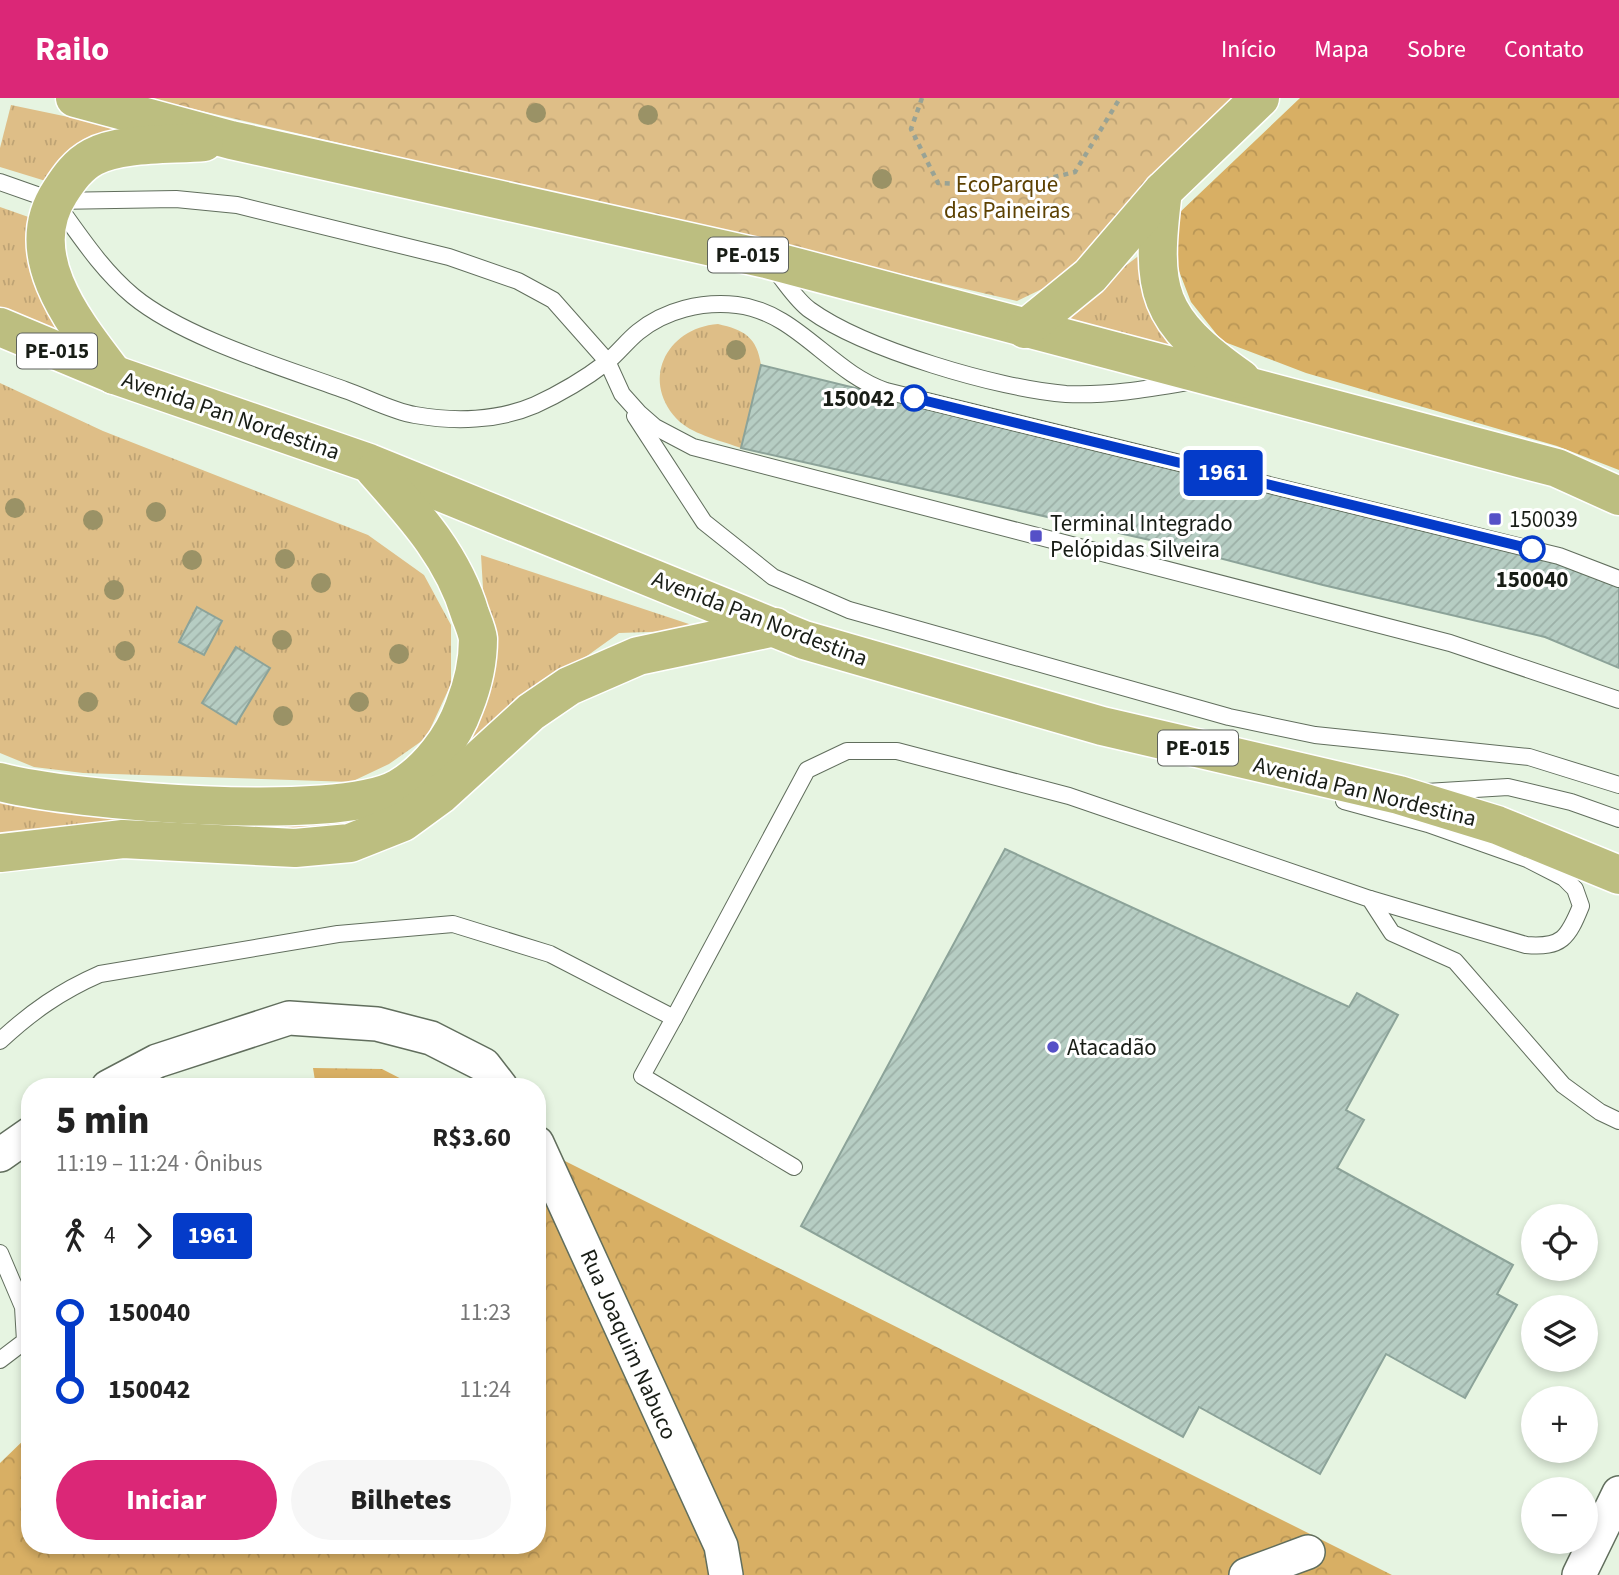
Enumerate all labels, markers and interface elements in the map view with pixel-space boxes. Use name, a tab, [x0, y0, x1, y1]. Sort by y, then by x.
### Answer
text: Railo	[35, 26, 109, 73]
text: Início	[1221, 32, 1276, 67]
text: Mapa	[1314, 32, 1369, 67]
text: Sobre	[1407, 32, 1466, 67]
text: Contato	[1504, 32, 1584, 67]
park label: EcoParque das Paineiras	[944, 168, 1070, 227]
road number: PE-015	[708, 238, 788, 272]
road number: PE-015	[17, 334, 97, 368]
street label: Avenida Pan Nordestina	[117, 363, 344, 468]
place label: 150042	[822, 382, 895, 415]
marker: 150042	[901, 385, 927, 411]
line badge: 1961	[1174, 450, 1272, 496]
text: 1961	[1198, 455, 1248, 490]
place label: 150039	[1509, 503, 1578, 536]
place label: Terminal Integrado Pelópidas Silveira	[1050, 507, 1233, 566]
marker: 150039	[1487, 511, 1503, 527]
marker: Terminal Integrado Pelópidas Silveira	[1028, 528, 1044, 544]
marker: 150040	[1519, 536, 1545, 562]
street label: Avenida Pan Nordestina	[647, 562, 872, 675]
place label: 150040	[1496, 563, 1568, 596]
road number: PE-015	[1158, 730, 1238, 766]
street label: Avenida Pan Nordestina	[1250, 748, 1480, 835]
place label: Atacadão	[1067, 1031, 1157, 1064]
marker: Atacadão	[1045, 1039, 1061, 1055]
text: 5 min	[56, 1094, 149, 1148]
text: R$3.60	[432, 1119, 511, 1156]
text: 11:19 – 11:24 · Ônibus	[56, 1147, 262, 1180]
map controls	[1521, 1204, 1598, 1554]
button: locate	[1521, 1204, 1598, 1281]
icon: walk	[56, 1217, 94, 1255]
icon: forward	[125, 1217, 163, 1255]
text: 1961	[187, 1218, 238, 1253]
text: 4	[104, 1219, 115, 1252]
street label: Rua Joaquim Nabuco	[572, 1244, 685, 1445]
text: 150040	[108, 1294, 190, 1331]
button: layers	[1521, 1295, 1598, 1372]
text: 11:23	[460, 1296, 511, 1329]
text: 150042	[108, 1371, 190, 1408]
text: 11:24	[460, 1373, 511, 1406]
button: +	[1521, 1386, 1598, 1463]
button: Iniciar	[56, 1460, 277, 1540]
button: Bilhetes	[291, 1460, 511, 1540]
button: −	[1521, 1477, 1598, 1554]

